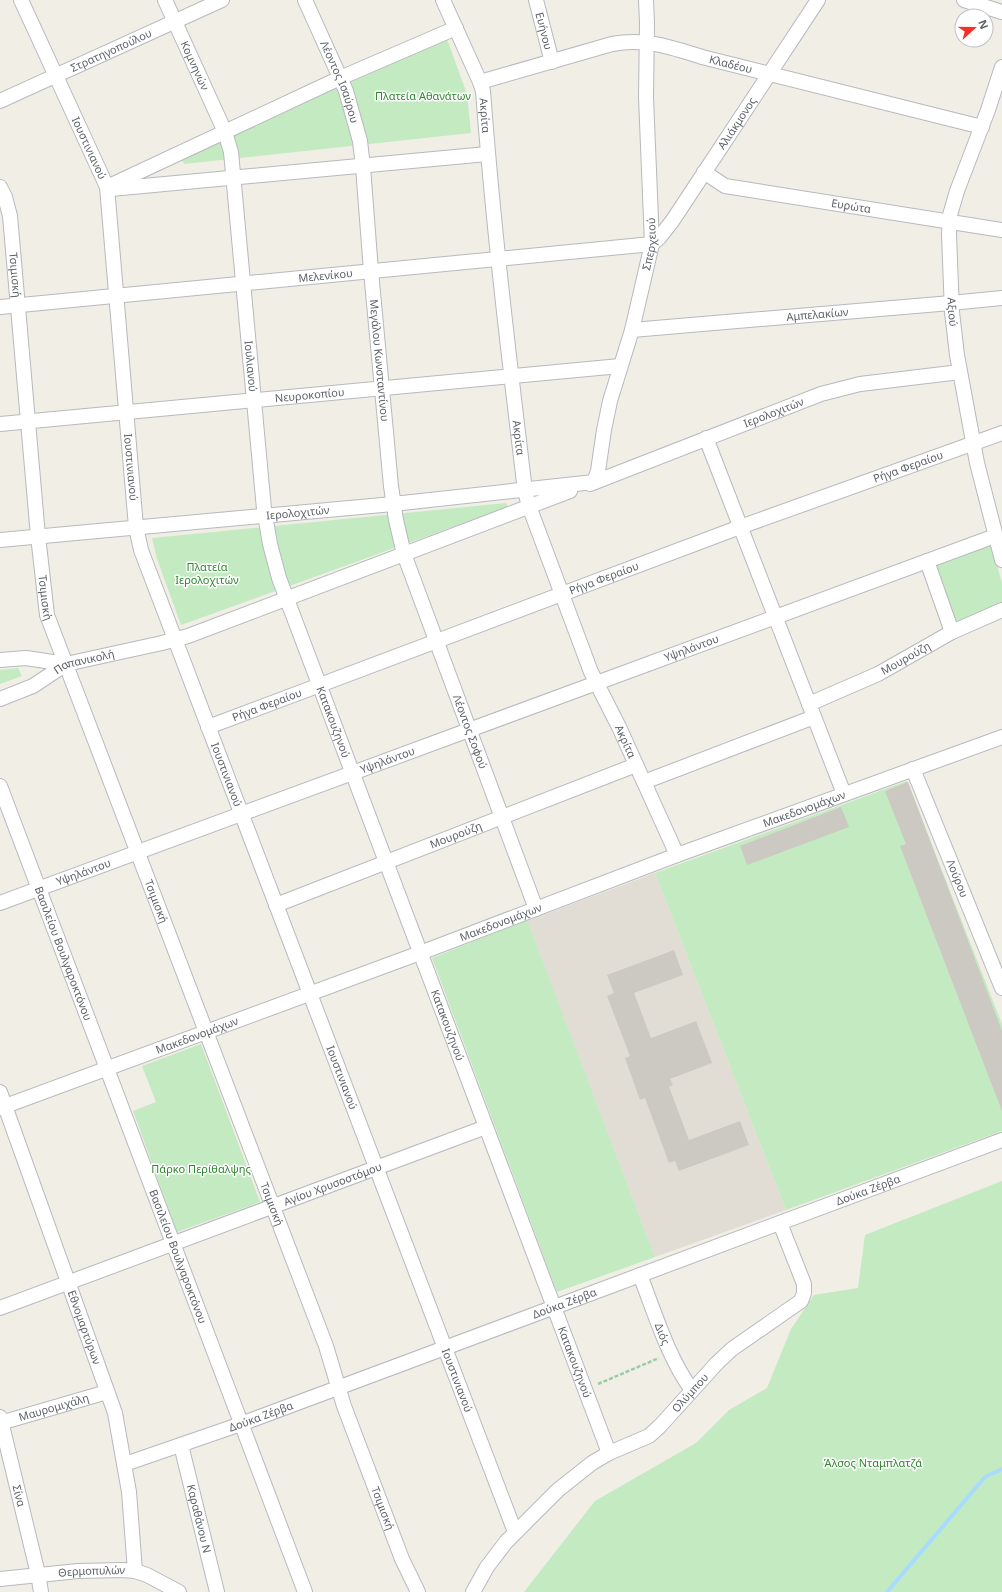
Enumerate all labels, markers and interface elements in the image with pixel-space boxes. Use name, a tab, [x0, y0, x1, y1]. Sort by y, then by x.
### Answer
north arrow	[954, 8, 994, 48]
street label: Ευήνου	[532, 11, 557, 51]
text: N	[975, 17, 992, 31]
street label: Στρατηγοπούλου	[68, 25, 154, 75]
street label: Κομνηνών	[178, 38, 213, 93]
street label: Λέοντος Ισαύρου	[317, 38, 363, 125]
street label: Κλαδέου	[708, 51, 754, 76]
park label: Πλατεία Αθανάτων	[375, 88, 471, 103]
street label: Αλιάκμονος	[714, 94, 759, 152]
street label: Ακρίτα	[477, 97, 494, 134]
street label: Ιουστινιανού	[69, 114, 110, 182]
street label: Ευρώτα	[830, 195, 872, 216]
street label: Σπερχειού	[638, 217, 659, 272]
street label: Τσιμισκή	[6, 252, 25, 298]
street label: Μελενίκου	[298, 265, 353, 285]
street label: Αξιού	[944, 297, 962, 327]
street label: Μεγάλου Κωνσταντίνου	[367, 299, 393, 422]
street label: Αμπελακίων	[786, 304, 849, 324]
street label: Ιουλιανού	[241, 340, 261, 392]
street label: Νευροκοπίου	[274, 384, 345, 405]
street label: Ιερολοχιτών	[741, 393, 806, 431]
street label: Ακρίτα	[510, 419, 529, 456]
street label: Ιουστινιανού	[121, 433, 142, 501]
street label: Ρήγα Φεραίου	[871, 447, 945, 486]
street label: Ιερολοχιτών	[265, 502, 330, 523]
street label: Ρήγα Φεραίου	[567, 558, 641, 598]
park label: Πλατεία Ιερολοχιτών	[175, 559, 239, 587]
street label: Τσιμισκή	[35, 574, 56, 622]
street label: Υψηλάντου	[662, 631, 721, 664]
street label: Μουρούζη	[878, 638, 933, 678]
street label: Παπανικολή	[50, 646, 116, 677]
street label: Ρήγα Φεραίου	[230, 684, 304, 724]
street label: Κατακουζηνού	[313, 684, 354, 760]
street label: Λέοντος Σοφού	[450, 692, 491, 771]
street label: Ακρίτα	[612, 722, 640, 760]
street label: Ιουστινιανού	[208, 740, 246, 809]
street label: Υψηλάντου	[358, 743, 417, 777]
street label: Μακεδονομάχων	[761, 786, 848, 830]
street label: Μουρούζη	[427, 818, 484, 852]
street label: Υψηλάντου	[54, 855, 113, 889]
street label: Λούρου	[943, 857, 972, 899]
street label: Τσιμισκή	[142, 877, 172, 925]
street label: Βασιλείου Βουλγαροκτόνου	[32, 884, 96, 1022]
street label: Μακεδονομάχων	[457, 899, 544, 944]
street label: Κατακουζηνού	[428, 987, 468, 1063]
street label: Μακεδονομάχων	[153, 1013, 241, 1057]
street label: Ιουστινιανού	[323, 1043, 361, 1111]
street label: Αγίου Χρυσοστόμου	[281, 1159, 384, 1209]
park label: Πάρκο Περίθαλψης	[151, 1161, 251, 1176]
street label: Δούκα Ζέρβα	[834, 1171, 902, 1208]
street label: Τσιμισκή	[257, 1180, 287, 1228]
street label: Βασιλείου Βουλγαροκτόνου	[146, 1187, 211, 1325]
street label: Δούκα Ζέρβα	[530, 1284, 599, 1322]
street label: Εθνομαρτύρων	[65, 1288, 105, 1367]
street label: Διός	[652, 1320, 674, 1347]
street label: Κατακουζηνού	[555, 1324, 595, 1400]
street label: Ιουστινιανού	[439, 1346, 477, 1414]
street label: Ολύμπου	[668, 1370, 711, 1415]
street label: Μαυρομιχάλη	[17, 1390, 91, 1424]
street label: Δούκα Ζέρβα	[227, 1397, 295, 1435]
park label: Άλσος Νταμπλατζά	[824, 1455, 922, 1470]
street label: Σίνα	[10, 1483, 29, 1508]
street label: Καραθάνου Ν	[184, 1483, 215, 1555]
street label: Τσιμισκή	[368, 1484, 398, 1532]
street label: Θερμοπυλών	[57, 1562, 126, 1580]

